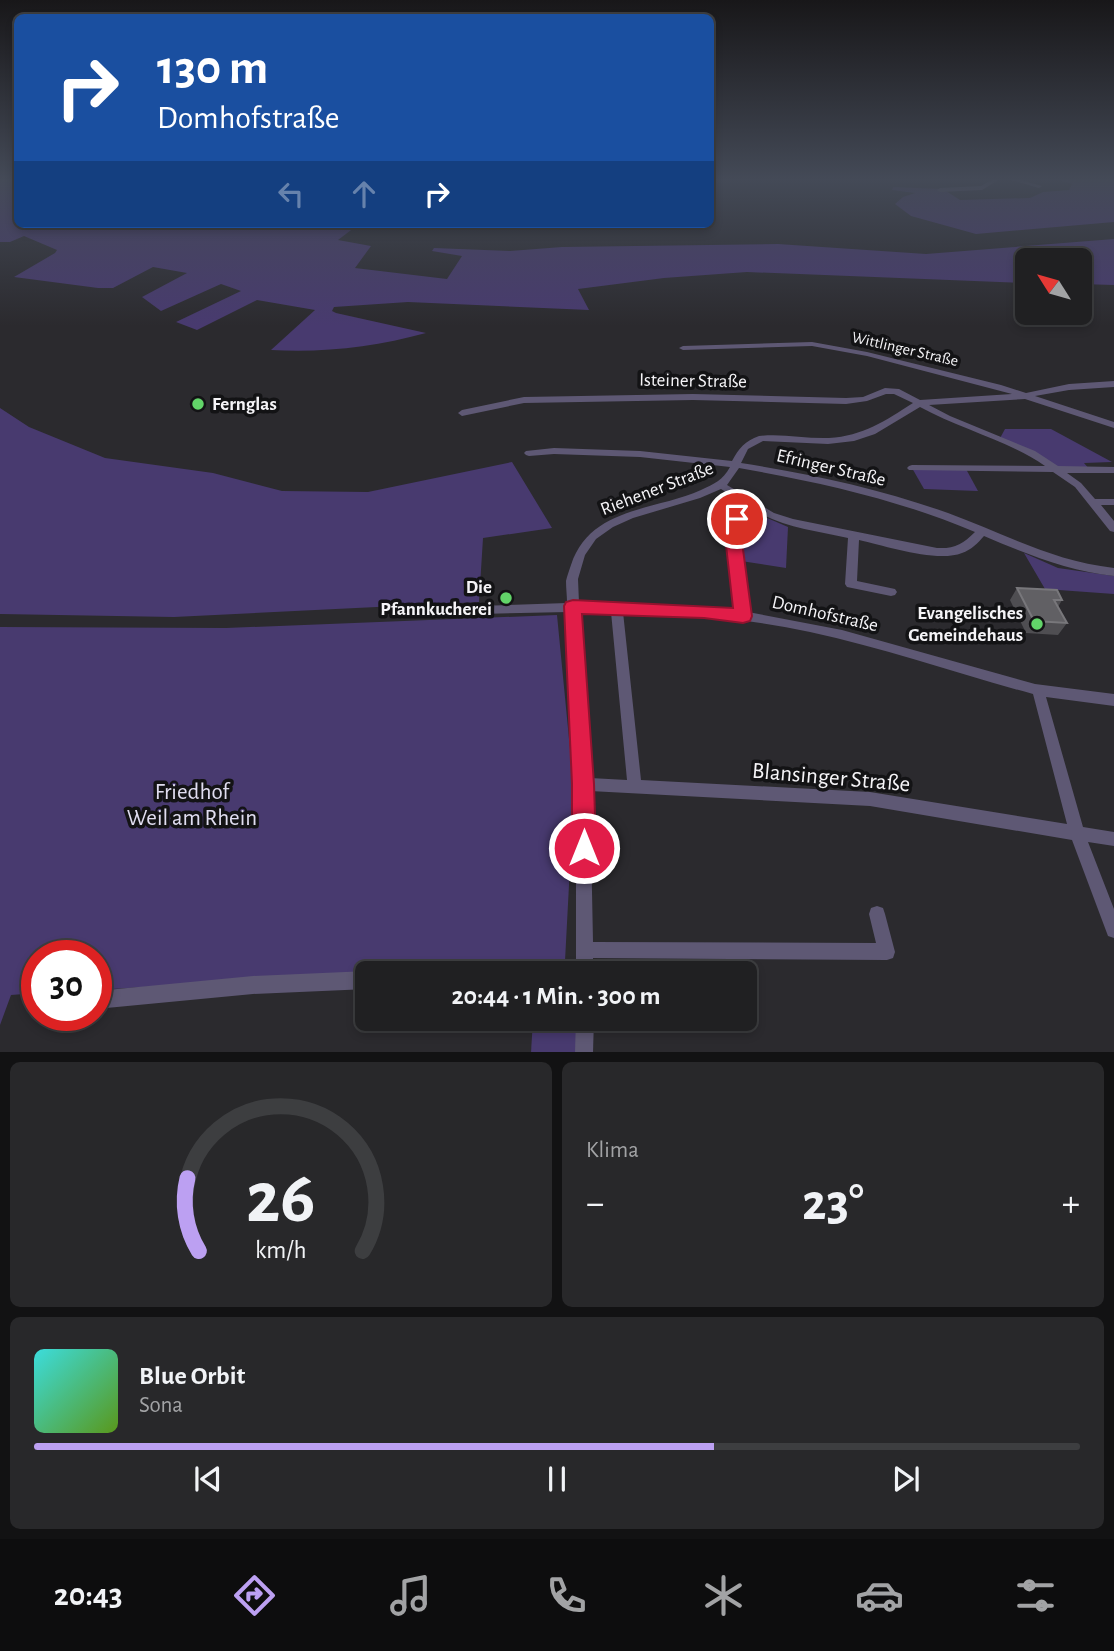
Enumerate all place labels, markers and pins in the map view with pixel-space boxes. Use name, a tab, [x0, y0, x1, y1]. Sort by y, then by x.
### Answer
place label: Fernglas	[212, 395, 277, 414]
marker: Fernglas	[190, 396, 206, 412]
pin	[707, 489, 767, 549]
place label: Die Pfannkucherei	[380, 578, 492, 619]
marker: Die Pfannkucherei	[498, 590, 514, 606]
place label: Evangelisches Gemeindehaus	[908, 604, 1023, 645]
marker: Evangelisches Gemeindehaus	[1029, 616, 1045, 632]

